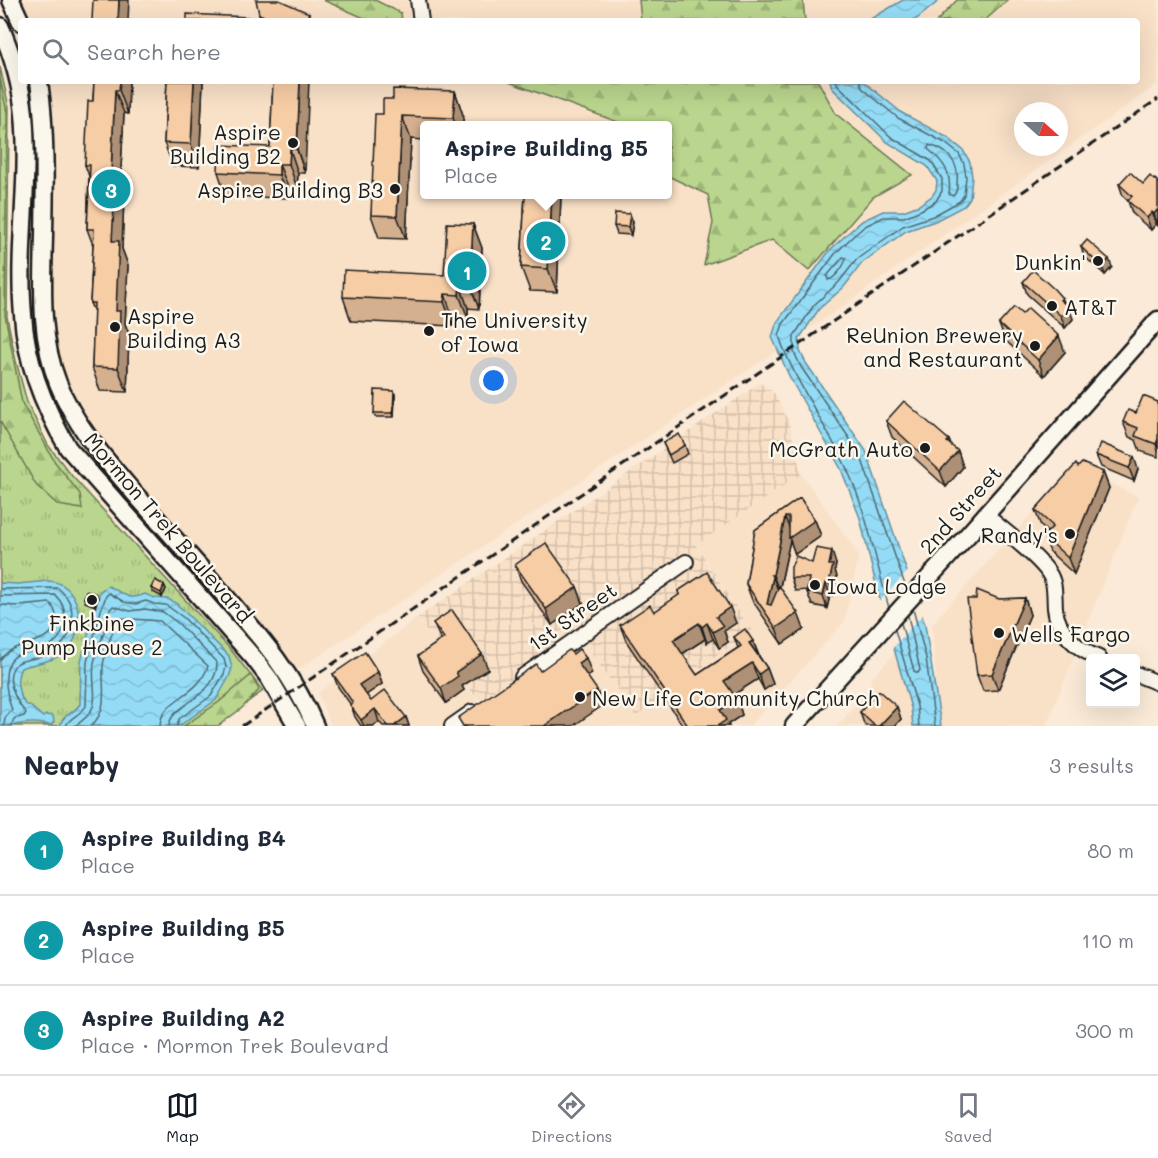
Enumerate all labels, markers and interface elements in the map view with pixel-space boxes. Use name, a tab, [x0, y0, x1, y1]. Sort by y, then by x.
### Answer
search box	[18, 18, 1140, 84]
icon: search	[39, 35, 72, 68]
text: Search here	[87, 37, 221, 66]
north arrow	[1014, 102, 1068, 156]
place label: Aspire Building B2	[170, 118, 281, 169]
popup	[420, 121, 672, 199]
text: Aspire Building B5	[444, 133, 648, 162]
marker: Aspire Building B2	[286, 136, 300, 150]
text: Place	[444, 162, 498, 188]
pin: 3	[92, 166, 130, 212]
place label: Aspire Building B3	[197, 176, 383, 203]
marker: Aspire Building B3	[388, 182, 402, 196]
pin: 2	[526, 218, 566, 264]
pin: 1	[448, 248, 486, 294]
place label: Dunkin'	[1015, 248, 1086, 275]
marker: Dunkin'	[1091, 254, 1105, 268]
place label: AT&T	[1064, 293, 1117, 320]
marker: AT&T	[1045, 299, 1059, 313]
place label: Aspire Building A3	[127, 302, 240, 353]
place label: The University of Iowa	[441, 306, 588, 357]
marker: Aspire Building A3	[108, 320, 122, 334]
place label: ReUnion Brewery and Restaurant	[846, 321, 1023, 372]
marker: The University of Iowa	[422, 324, 436, 338]
marker: ReUnion Brewery and Restaurant	[1028, 339, 1042, 353]
your location	[479, 366, 508, 395]
street label: Mormon Trek Boulevard	[79, 426, 259, 628]
place label: McGrath Auto	[769, 435, 913, 462]
marker: McGrath Auto	[918, 441, 932, 455]
street label: 2nd Street	[913, 459, 1007, 559]
place label: Randy's	[981, 521, 1058, 548]
marker: Randy's	[1063, 527, 1077, 541]
place label: Iowa Lodge	[827, 572, 947, 599]
street label: 1st Street	[522, 576, 622, 656]
marker: Iowa Lodge	[808, 578, 822, 592]
marker: Finkbine Pump House 2	[85, 593, 99, 607]
place label: Finkbine Pump House 2	[21, 609, 163, 660]
place label: Wells Fargo	[1011, 620, 1130, 647]
marker: Wells Fargo	[992, 626, 1006, 640]
map controls	[1086, 654, 1140, 708]
button: layers	[1086, 654, 1140, 708]
place label: New Life Community Church	[592, 684, 879, 711]
marker: New Life Community Church	[573, 690, 587, 704]
text: Nearby	[24, 748, 119, 782]
text: 3 results	[1049, 752, 1134, 778]
text: Aspire Building B4	[81, 823, 286, 852]
text: 1	[39, 837, 48, 863]
text: 80 m	[1087, 837, 1134, 863]
text: Place	[81, 852, 135, 878]
text: Aspire Building B5	[81, 913, 285, 942]
text: 2	[38, 927, 49, 953]
text: 110 m	[1081, 927, 1134, 953]
text: Place	[81, 942, 135, 968]
text: Aspire Building A2	[81, 1003, 285, 1032]
text: 3	[38, 1017, 50, 1043]
text: 300 m	[1075, 1017, 1134, 1043]
text: Place · Mormon Trek Boulevard	[81, 1032, 388, 1058]
tab: Map	[166, 1089, 199, 1146]
tab: Directions	[531, 1089, 612, 1146]
tab: Saved	[944, 1089, 992, 1146]

